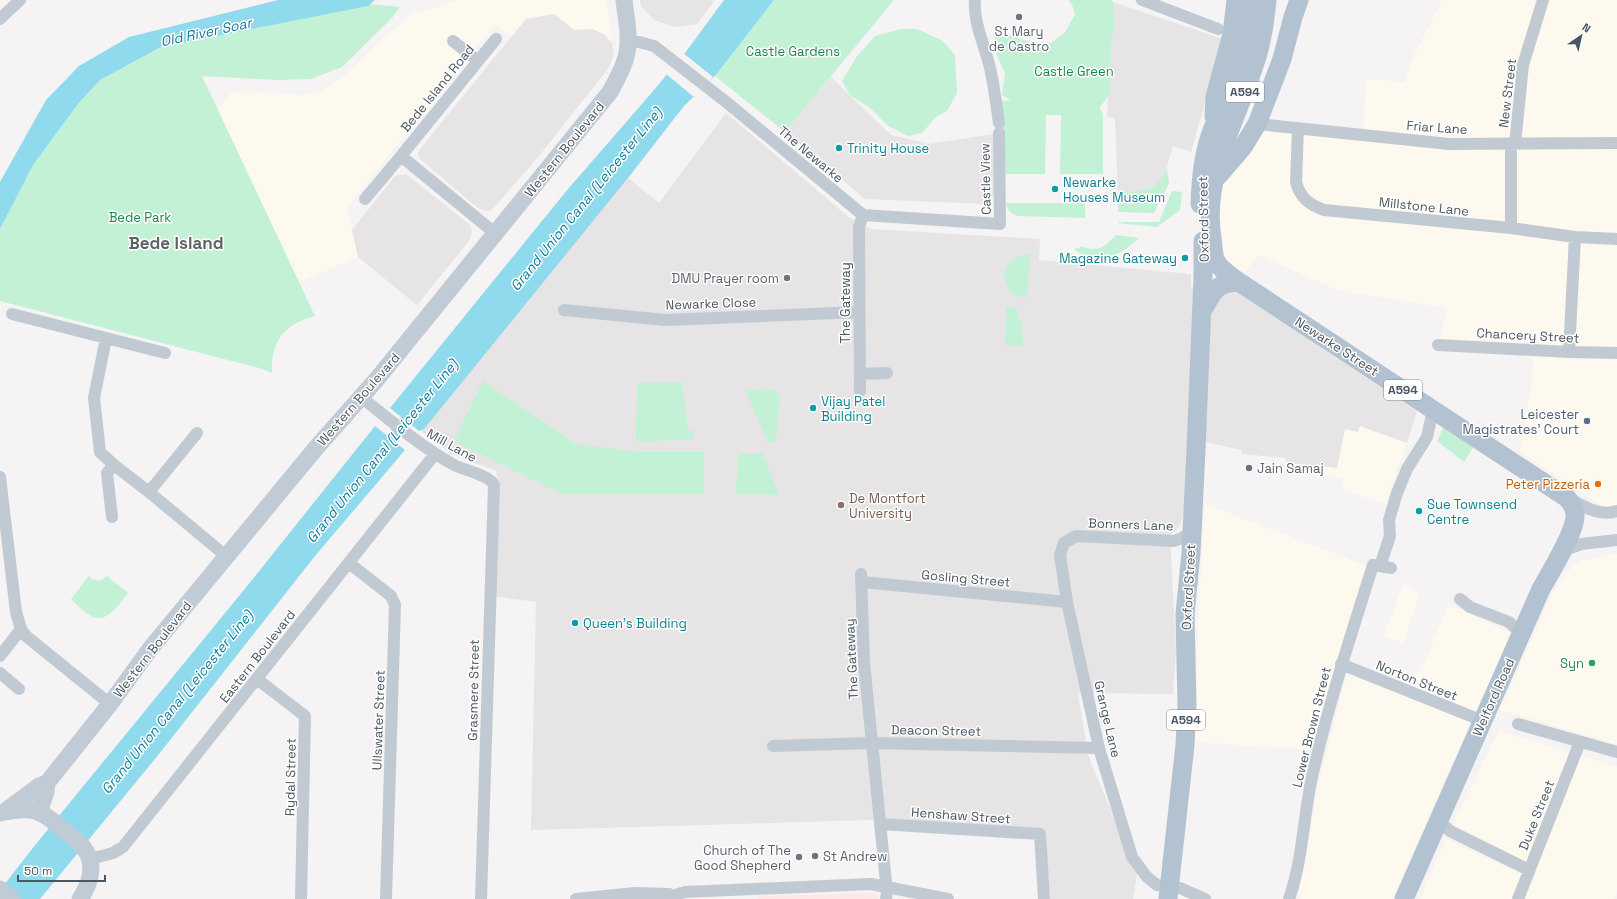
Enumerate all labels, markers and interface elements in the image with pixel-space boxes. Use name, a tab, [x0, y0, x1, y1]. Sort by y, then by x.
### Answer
marker: St Mary de Castro	[1014, 12, 1024, 22]
water label: Old River Soar	[159, 13, 255, 50]
north arrow	[1561, 16, 1601, 56]
text: N	[1580, 20, 1594, 36]
place label: St Mary de Castro	[989, 23, 1049, 55]
street label: Bede Island Road	[397, 41, 478, 136]
park label: Castle Gardens	[746, 43, 840, 60]
street label: New Street	[1495, 57, 1520, 129]
park label: Castle Green	[1034, 63, 1114, 80]
road number: A594	[1226, 82, 1264, 102]
street label: Western Boulevard	[521, 98, 608, 200]
water label: Grand Union Canal (Leicester Line)	[506, 102, 667, 295]
street label: Friar Lane	[1406, 117, 1468, 138]
street label: The Newarke	[775, 122, 847, 187]
place label: Trinity House	[847, 140, 929, 157]
marker: Trinity House	[834, 143, 844, 153]
street label: Castle View	[976, 143, 995, 215]
place label: Newarke Houses Museum	[1063, 174, 1165, 206]
street label: Oxford Street	[1194, 176, 1213, 262]
marker: Newarke Houses Museum	[1050, 184, 1060, 194]
street label: Millstone Lane	[1378, 193, 1470, 220]
park label: Bede Park	[109, 209, 171, 226]
district label: Bede Island	[128, 232, 224, 254]
place label: Magazine Gateway	[1059, 250, 1177, 267]
marker: Magazine Gateway	[1180, 253, 1190, 263]
street label: The Gateway	[837, 262, 854, 344]
place label: DMU Prayer room	[672, 270, 779, 287]
marker: DMU Prayer room	[782, 273, 792, 283]
street label: Newarke Close	[665, 293, 757, 314]
street label: Newarke Street	[1292, 313, 1382, 380]
street label: Chancery Street	[1476, 324, 1580, 347]
street label: Western Boulevard	[313, 349, 403, 449]
water label: Grand Union Canal (Leicester Line)	[302, 354, 463, 547]
road number: A594	[1384, 380, 1422, 400]
place label: Vijay Patel Building	[821, 393, 885, 425]
marker: Vijay Patel Building	[808, 403, 818, 413]
place label: Leicester Magistrates' Court	[1462, 406, 1579, 438]
marker: Leicester Magistrates' Court	[1582, 416, 1592, 426]
street label: Mill Lane	[424, 425, 480, 466]
place label: Jain Samaj	[1257, 460, 1324, 477]
marker: Jain Samaj	[1244, 463, 1254, 473]
place label: Peter Pizzeria	[1506, 476, 1591, 493]
marker: Peter Pizzeria	[1593, 479, 1603, 489]
place label: De Montfort University	[849, 490, 926, 522]
place label: Sue Townsend Centre	[1427, 496, 1517, 528]
marker: De Montfort University	[836, 500, 846, 510]
marker: Sue Townsend Centre	[1414, 506, 1424, 516]
street label: Bonners Lane	[1088, 515, 1174, 534]
street label: Oxford Street	[1178, 544, 1199, 630]
street label: Gosling Street	[921, 566, 1011, 591]
street label: Western Boulevard	[109, 598, 195, 701]
water label: Grand Union Canal (Leicester Line)	[97, 605, 258, 798]
street label: Eastern Boulevard	[216, 606, 299, 706]
place label: Queen's Building	[583, 615, 687, 632]
marker: Queen's Building	[570, 618, 580, 628]
street label: The Gateway	[841, 618, 862, 700]
street label: Grasmere Street	[464, 639, 483, 741]
street label: Welford Road	[1469, 655, 1518, 739]
place label: Syn	[1560, 655, 1584, 672]
street label: Norton Street	[1374, 656, 1460, 705]
marker: Syn	[1587, 658, 1597, 668]
street label: Lower Brown Street	[1288, 665, 1335, 789]
street label: Ullswater Street	[368, 669, 389, 771]
street label: Grange Lane	[1090, 679, 1125, 759]
road number: A594	[1167, 710, 1205, 730]
street label: Deacon Street	[891, 721, 981, 740]
street label: Rydal Street	[281, 738, 300, 816]
street label: Duke Street	[1515, 778, 1558, 853]
street label: Henshaw Street	[911, 804, 1011, 827]
place label: Church of The Good Shepherd	[694, 842, 791, 874]
place label: St Andrew	[823, 848, 887, 865]
marker: St Andrew	[810, 851, 820, 861]
marker: Church of The Good Shepherd	[794, 852, 804, 862]
scale bar	[18, 857, 105, 883]
text: 50 m	[24, 863, 52, 879]

